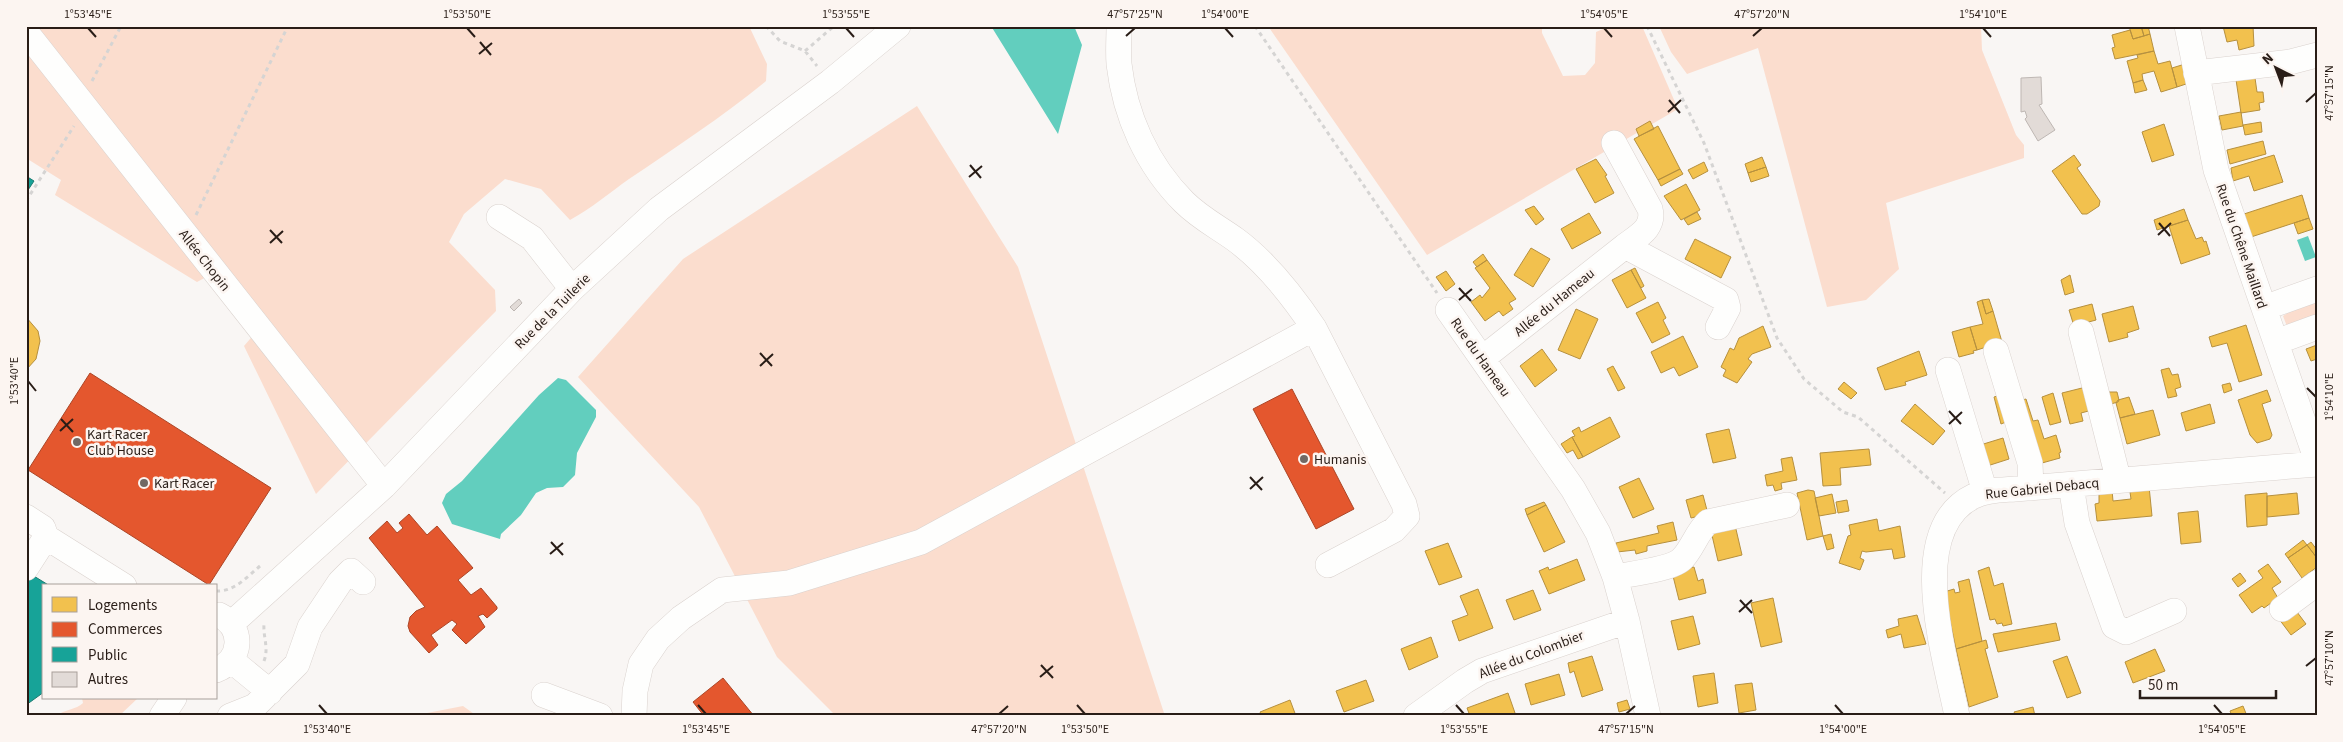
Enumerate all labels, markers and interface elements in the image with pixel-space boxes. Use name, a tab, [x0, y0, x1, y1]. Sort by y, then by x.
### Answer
text: 1°53'45"E	[64, 6, 112, 23]
text: 1°53'50"E	[443, 6, 491, 23]
text: 1°53'55"E	[822, 6, 870, 23]
text: 47°57'25"N	[1107, 6, 1163, 23]
text: 1°54'00"E	[1201, 6, 1249, 23]
text: 1°54'05"E	[1580, 6, 1628, 23]
text: 47°57'20"N	[1734, 6, 1790, 23]
text: 1°54'10"E	[1959, 6, 2007, 23]
north arrow	[2250, 42, 2300, 92]
text: N	[2258, 49, 2278, 70]
text: 47°57'15"N	[2321, 65, 2338, 121]
street label: Rue du Chêne Maillard	[2210, 181, 2272, 311]
street label: Allée Chopin	[174, 225, 235, 296]
street label: Allée du Hameau	[1510, 264, 1599, 342]
street label: Rue de la Tuilerie	[510, 269, 595, 354]
street label: Rue du Hameau	[1445, 314, 1515, 401]
text: 1°53'40"E	[6, 357, 23, 405]
text: 1°54'10"E	[2321, 373, 2338, 421]
place label: Kart Racer Club House	[87, 425, 154, 461]
marker: Kart Racer Club House	[71, 436, 83, 448]
place label: Humanis	[1314, 450, 1367, 470]
marker: Humanis	[1298, 453, 1310, 465]
street label: Rue Gabriel Debacq	[1984, 473, 2100, 505]
place label: Kart Racer	[154, 474, 215, 494]
marker: Kart Racer	[138, 477, 150, 489]
legend	[42, 584, 218, 700]
text: Logements	[88, 595, 157, 616]
text: Commerces	[88, 619, 162, 640]
street label: Allée du Colombier	[1476, 626, 1587, 684]
text: 47°57'10"N	[2321, 630, 2338, 686]
text: Public	[88, 645, 127, 666]
scale bar	[2140, 667, 2277, 699]
text: Autres	[88, 669, 128, 690]
text: 50 m	[2148, 675, 2178, 696]
text: 1°53'40"E	[303, 721, 351, 738]
text: 1°53'45"E	[682, 721, 730, 738]
text: 47°57'20"N	[971, 721, 1027, 738]
text: 1°53'50"E	[1061, 721, 1109, 738]
text: 1°53'55"E	[1440, 721, 1488, 738]
text: 47°57'15"N	[1598, 721, 1654, 738]
text: 1°54'00"E	[1819, 721, 1867, 738]
text: 1°54'05"E	[2198, 721, 2246, 738]

